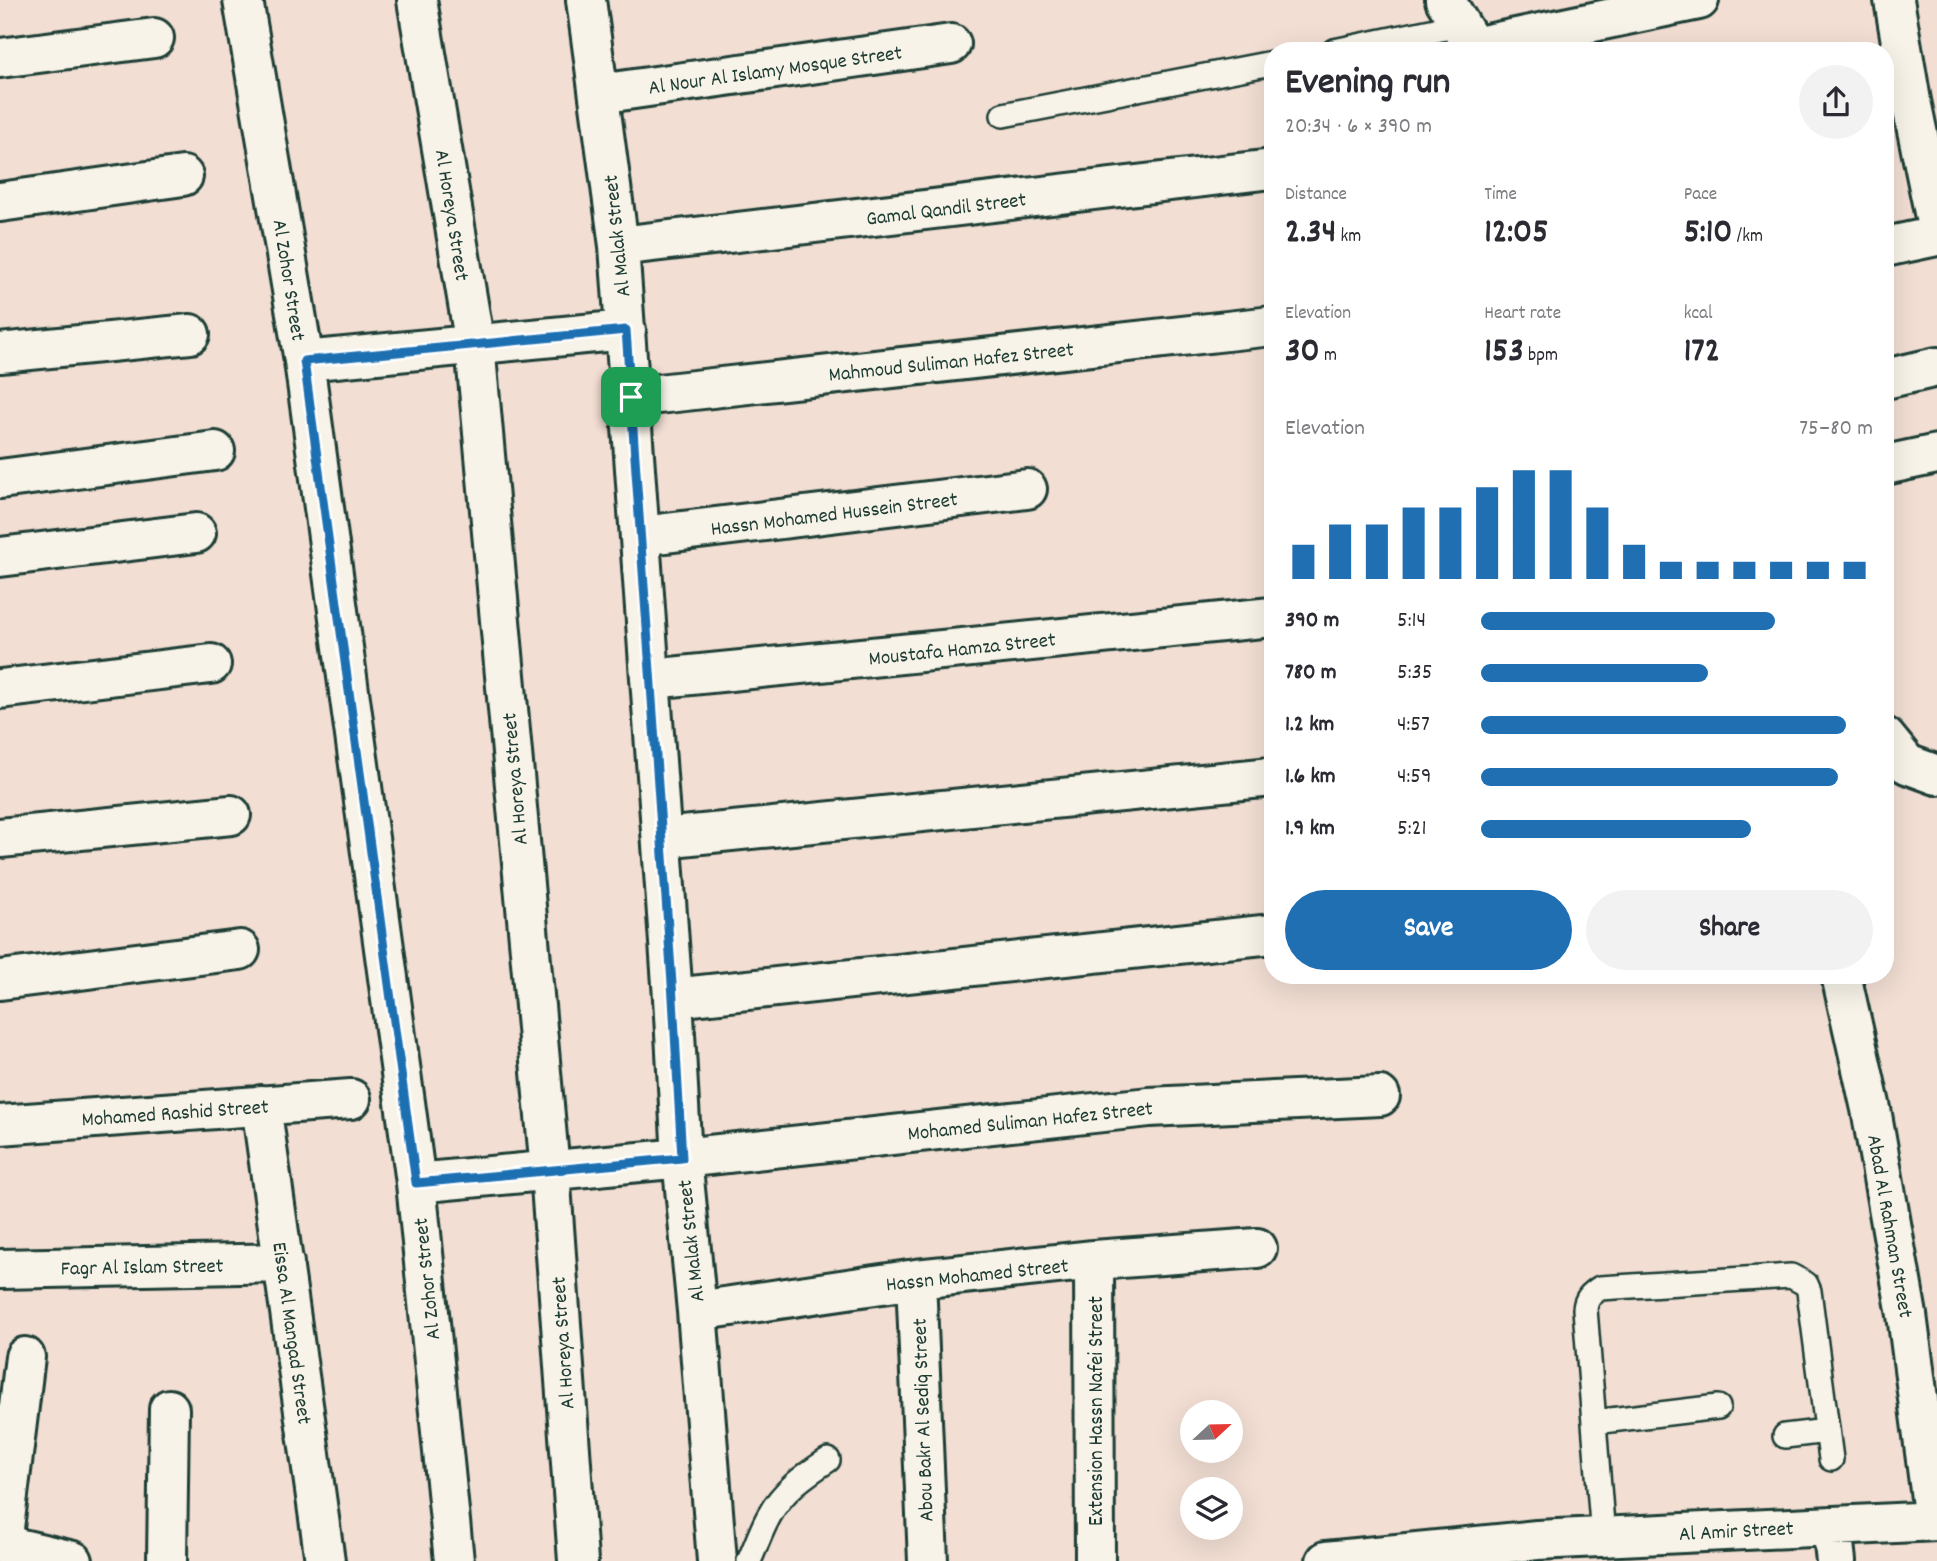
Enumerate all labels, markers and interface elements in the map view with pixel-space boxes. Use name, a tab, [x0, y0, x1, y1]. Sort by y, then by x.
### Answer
street label: Al Nour Al Islamy Mosque Street	[647, 39, 904, 105]
text: Evening run	[1285, 57, 1450, 112]
button: share	[1799, 65, 1873, 139]
text: 20:34 · 6 × 390 m	[1285, 111, 1432, 144]
street label: Al Horeya Street	[425, 148, 475, 284]
street label: Al Malak Street	[598, 173, 640, 298]
text: Distance	[1285, 182, 1347, 209]
text: Time	[1484, 182, 1517, 209]
text: Pace	[1684, 182, 1717, 209]
street label: Gamal Qandil Street	[865, 186, 1028, 236]
text: 2.34	[1285, 209, 1336, 259]
text: 12:05	[1484, 209, 1548, 259]
text: 5:10	[1684, 209, 1732, 259]
street label: Al Zohor Street	[263, 218, 311, 344]
text: km	[1336, 224, 1361, 251]
text: /km	[1732, 224, 1763, 251]
text: Elevation	[1285, 301, 1351, 328]
text: Heart rate	[1484, 301, 1561, 328]
text: kcal	[1684, 301, 1713, 328]
text: 30	[1285, 328, 1320, 378]
text: 153	[1484, 328, 1524, 378]
text: 172	[1684, 328, 1720, 378]
street label: Mahmoud Suliman Hafez Street	[827, 336, 1076, 392]
text: m	[1320, 343, 1337, 370]
text: bpm	[1524, 343, 1558, 370]
pin	[601, 367, 661, 427]
icon: arrive	[612, 378, 650, 416]
text: Elevation	[1285, 413, 1365, 446]
text: 75–80 m	[1799, 413, 1873, 446]
street label: Hassn Mohamed Hussein Street	[709, 486, 960, 546]
text: 390 m	[1285, 605, 1339, 638]
text: 5:14	[1397, 605, 1426, 638]
street label: Moustafa Hamza Street	[867, 626, 1058, 676]
text: 780 m	[1285, 657, 1337, 690]
text: 5:35	[1397, 657, 1432, 690]
text: 1.2 km	[1285, 709, 1334, 742]
text: 4:57	[1397, 709, 1430, 742]
street label: Al Horeya Street	[496, 711, 538, 846]
text: 1.6 km	[1285, 761, 1336, 794]
text: 4:59	[1397, 761, 1432, 794]
text: 1.9 km	[1285, 813, 1335, 846]
text: 5:21	[1397, 813, 1427, 846]
button: Save	[1285, 890, 1572, 970]
button: Share	[1586, 890, 1873, 970]
street label: Mohamed Rashid Street	[81, 1093, 270, 1136]
street label: Mohamed Suliman Hafez Street	[906, 1095, 1155, 1151]
street label: Abad Al Rahman Street	[1857, 1132, 1919, 1321]
street label: Al Malak Street	[672, 1178, 714, 1303]
street label: Al Zohor Street	[408, 1216, 450, 1341]
street label: Eissa Al Mangad Street	[262, 1240, 318, 1427]
street label: Hassn Mohamed Street	[885, 1252, 1070, 1301]
street label: Fagr Al Islam Street	[60, 1253, 224, 1285]
street label: Al Horeya Street	[545, 1275, 585, 1410]
street label: Extension Hassn Nafei Street	[1083, 1296, 1113, 1526]
street label: Abou Bakr Al Sediq Street	[906, 1317, 944, 1522]
north arrow	[1180, 1400, 1242, 1463]
map controls	[1180, 1400, 1243, 1540]
button: layers	[1180, 1477, 1243, 1540]
street label: Al Amir Street	[1678, 1515, 1794, 1551]

